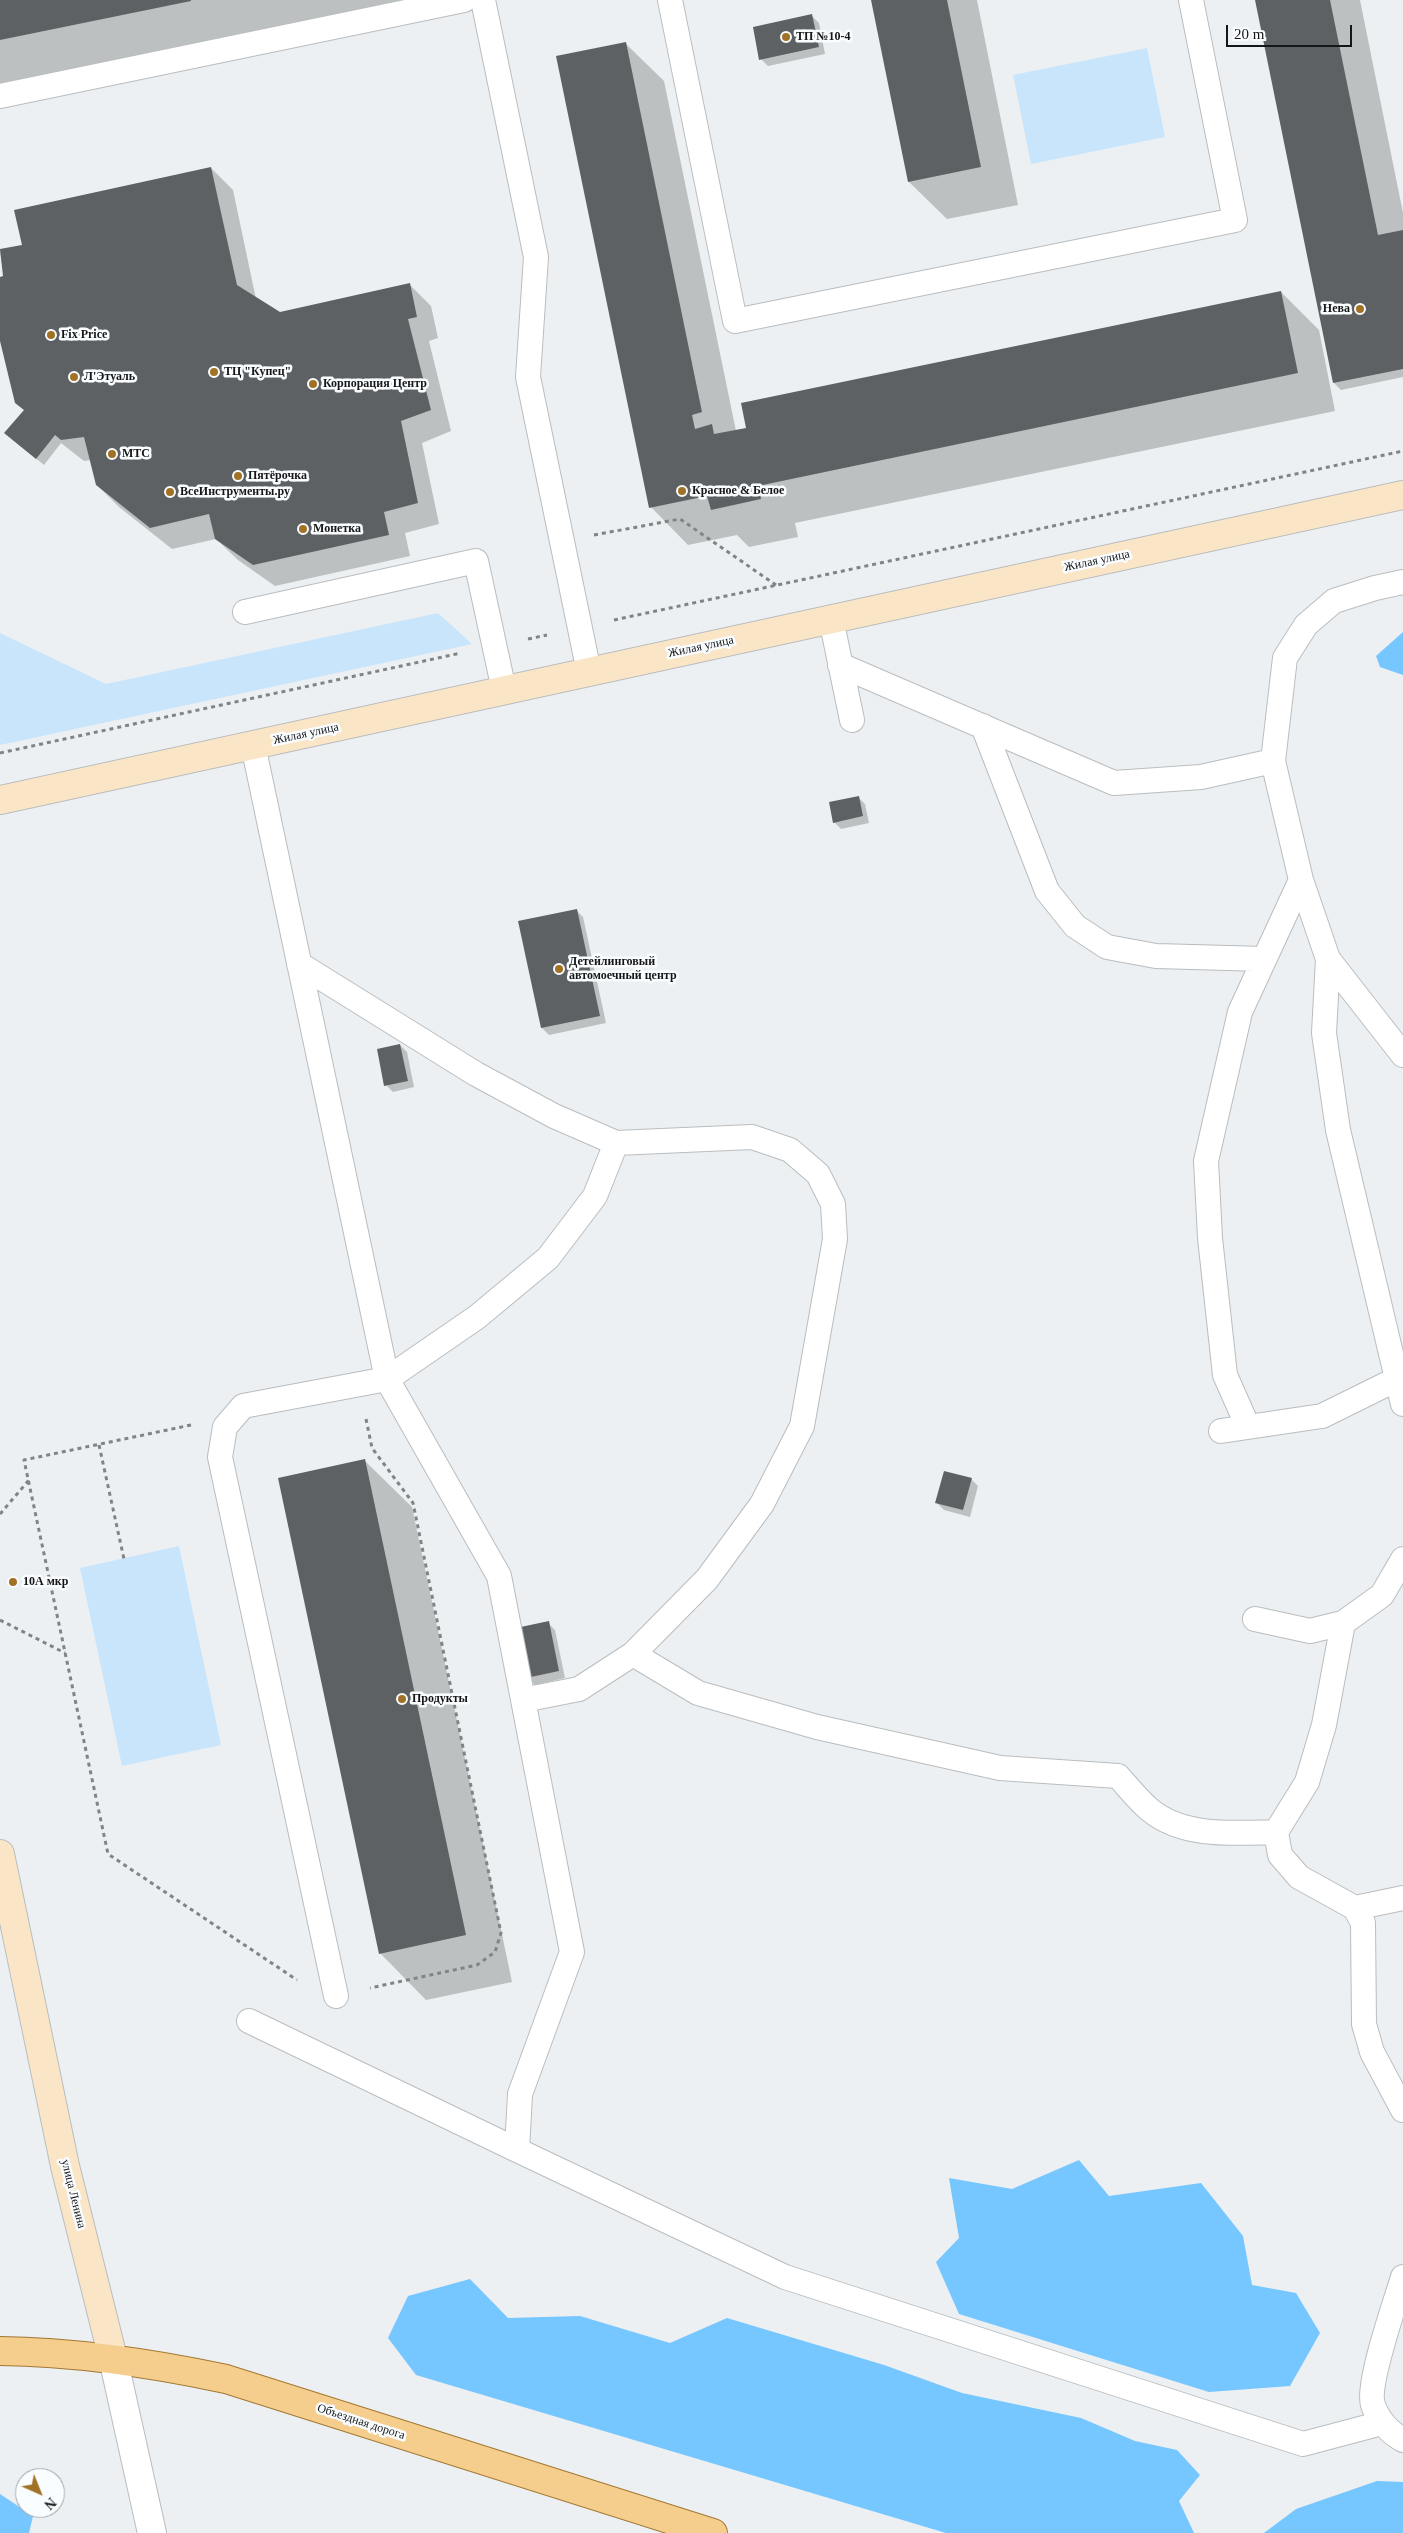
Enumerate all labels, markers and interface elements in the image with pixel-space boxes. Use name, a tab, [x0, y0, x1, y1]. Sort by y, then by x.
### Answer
scale bar	[1228, 15, 1354, 47]
text: 20 m	[1234, 26, 1264, 42]
place label: ТП №10-4	[796, 30, 850, 44]
marker: ТП №10-4	[780, 31, 792, 43]
place label: Нева	[1323, 302, 1350, 316]
marker: Нева	[1354, 303, 1366, 315]
place label: Fix Price	[61, 328, 107, 342]
marker: Fix Price	[45, 329, 57, 341]
place label: ТЦ "Купец"	[224, 365, 291, 379]
marker: ТЦ "Купец"	[208, 366, 220, 378]
place label: Л'Этуаль	[84, 370, 135, 384]
marker: Л'Этуаль	[68, 371, 80, 383]
place label: Корпорация Центр	[323, 377, 427, 391]
marker: Корпорация Центр	[307, 378, 319, 390]
place label: МТС	[122, 447, 150, 461]
marker: МТС	[106, 448, 118, 460]
place label: Пятёрочка	[248, 469, 307, 483]
marker: Пятёрочка	[232, 470, 244, 482]
place label: Красное & Белое	[692, 484, 784, 498]
place label: ВсеИнструменты.ру	[180, 485, 290, 499]
marker: Красное & Белое	[676, 485, 688, 497]
marker: ВсеИнструменты.ру	[164, 486, 176, 498]
place label: Монетка	[313, 522, 361, 536]
marker: Монетка	[297, 523, 309, 535]
street label: Жилая улица	[1063, 547, 1131, 575]
street label: Жилая улица	[667, 633, 735, 661]
street label: Жилая улица	[272, 720, 340, 748]
place label: Детейлинговый автомоечный центр	[569, 955, 677, 983]
marker: Детейлинговый автомоечный центр	[553, 963, 565, 975]
place label: 10А мкр	[23, 1575, 68, 1589]
marker: 10А мкр	[7, 1576, 19, 1588]
place label: Продукты	[412, 1692, 468, 1706]
marker: Продукты	[396, 1693, 408, 1705]
street label: улица Ленина	[57, 2158, 89, 2230]
street label: Объездная дорога	[315, 2401, 407, 2443]
north arrow	[15, 2468, 65, 2518]
text: N	[41, 2495, 59, 2512]

